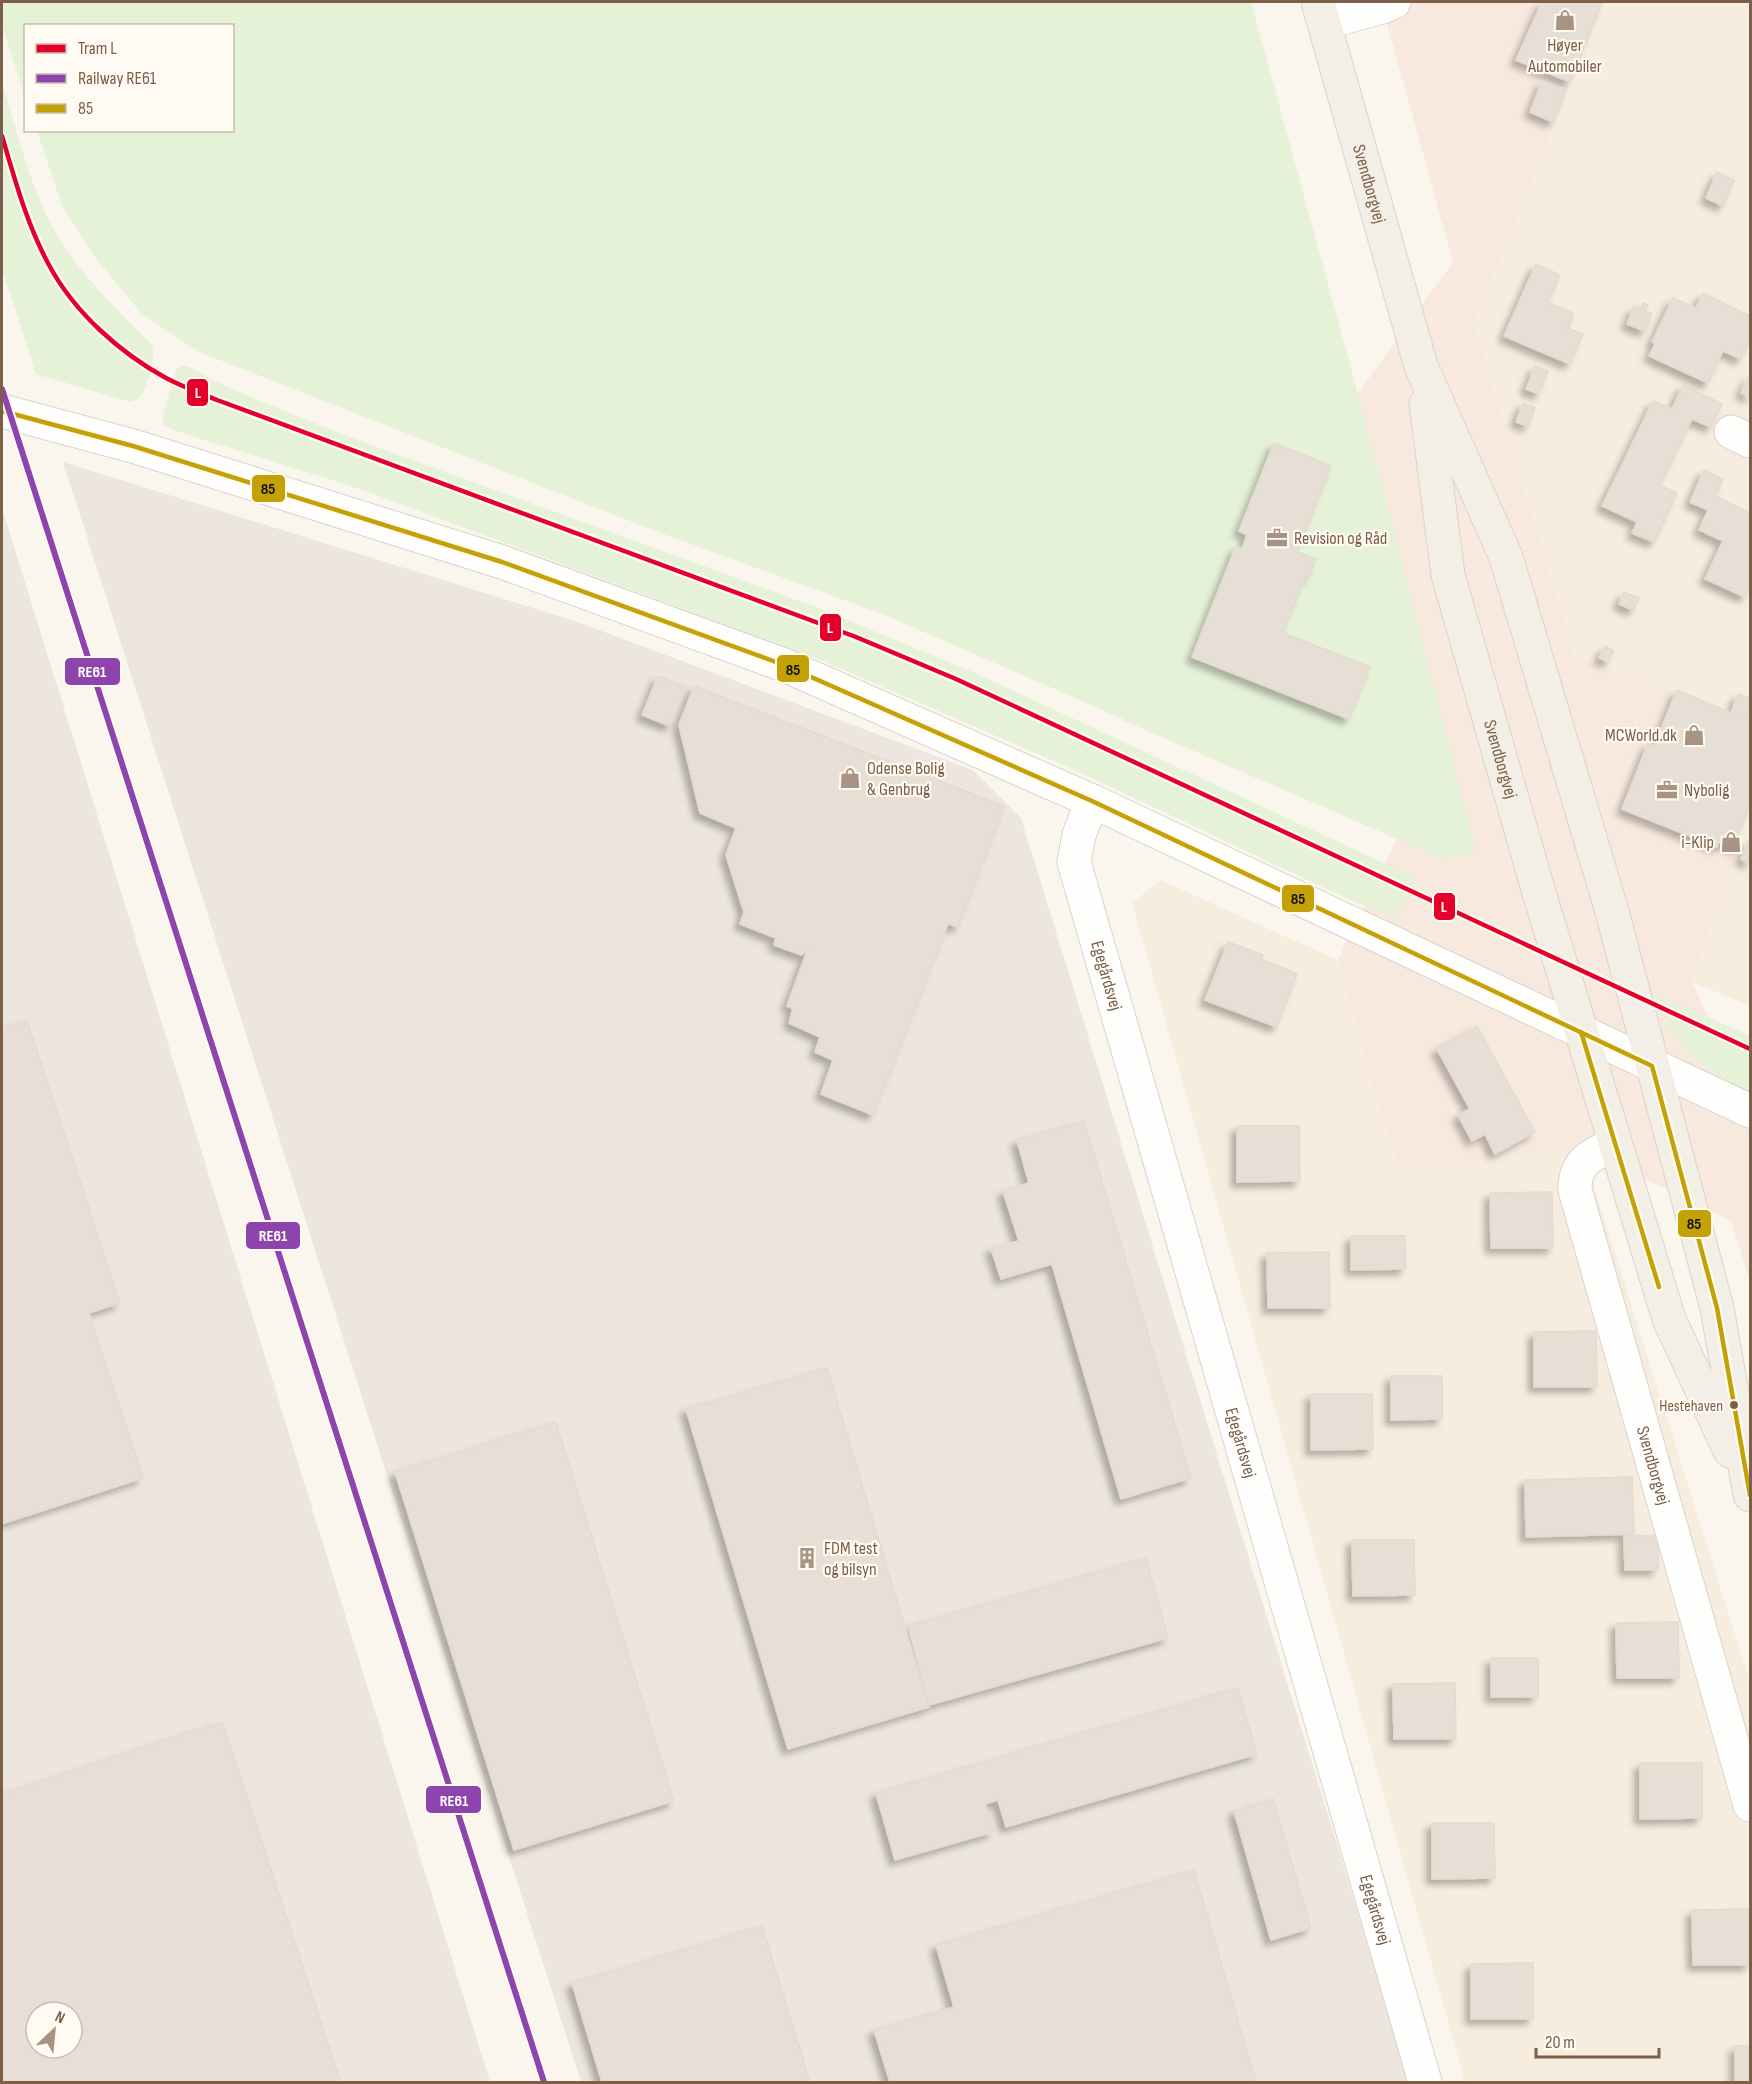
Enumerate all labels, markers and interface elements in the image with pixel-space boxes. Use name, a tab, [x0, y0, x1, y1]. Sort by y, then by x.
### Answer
shop icon: Høyer Automobiler	[1553, 8, 1577, 32]
legend	[24, 24, 234, 132]
place label: Høyer Automobiler	[1527, 35, 1602, 77]
text: Tram L	[78, 38, 117, 59]
text: Railway RE61	[78, 68, 157, 89]
text: 85	[78, 98, 93, 119]
street label: Svendborgvej	[1348, 142, 1390, 226]
line badge: L	[186, 378, 209, 407]
text: L	[195, 384, 202, 403]
line badge: 85	[251, 474, 286, 503]
text: 85	[261, 480, 275, 499]
office icon: Revision og Råd	[1265, 526, 1289, 550]
place label: Revision og Råd	[1294, 528, 1387, 549]
line badge: L	[819, 613, 842, 642]
text: L	[827, 619, 834, 638]
line badge: 85	[776, 654, 810, 683]
line badge: RE61	[64, 657, 121, 686]
text: 85	[786, 661, 800, 680]
text: RE61	[78, 663, 107, 682]
street label: Svendborgvej	[1479, 718, 1521, 801]
shop icon: MCWorld.dk	[1682, 723, 1706, 747]
place label: MCWorld.dk	[1605, 725, 1677, 746]
place label: Odense Bolig & Genbrug	[867, 758, 945, 800]
shop icon: Odense Bolig & Genbrug	[838, 766, 862, 790]
office icon: Nybolig	[1655, 778, 1679, 802]
place label: Nybolig	[1684, 780, 1729, 801]
shop icon: i-Klip	[1719, 830, 1743, 854]
place label: i-Klip	[1681, 832, 1714, 853]
line badge: 85	[1281, 884, 1315, 913]
text: 85	[1291, 890, 1305, 909]
line badge: L	[1433, 892, 1456, 921]
text: L	[1441, 898, 1448, 917]
street label: Egegårdsvej	[1086, 938, 1126, 1013]
line badge: 85	[1677, 1209, 1712, 1238]
text: 85	[1687, 1215, 1701, 1234]
line badge: RE61	[245, 1221, 301, 1250]
text: RE61	[259, 1227, 288, 1246]
place label: Hestehaven	[1659, 1397, 1723, 1416]
marker: Hestehaven	[1728, 1399, 1740, 1411]
street label: Egegårdsvej	[1221, 1405, 1261, 1480]
street label: Svendborgvej	[1632, 1424, 1674, 1507]
place label: FDM test og bilsyn	[824, 1538, 878, 1580]
building icon: FDM test og bilsyn	[795, 1546, 819, 1570]
line badge: RE61	[425, 1785, 482, 1814]
text: RE61	[440, 1792, 469, 1811]
street label: Egegårdsvej	[1355, 1872, 1395, 1947]
north arrow	[24, 2000, 84, 2060]
text: N	[52, 2007, 68, 2028]
scale bar	[1536, 2021, 1659, 2059]
text: 20 m	[1545, 2032, 1575, 2053]

